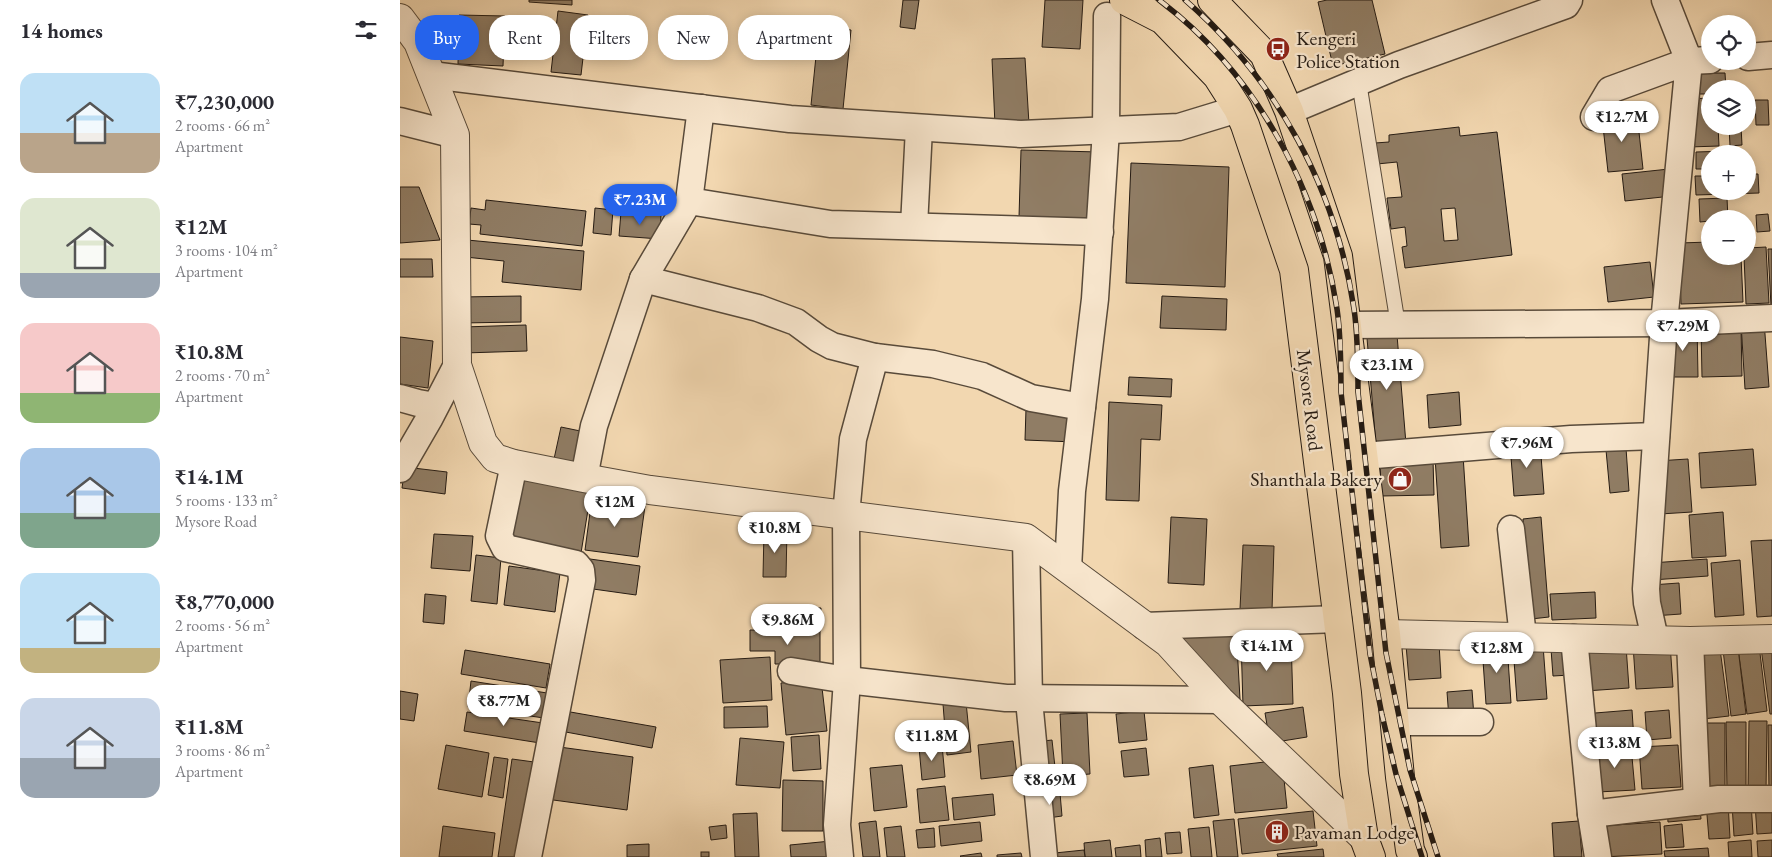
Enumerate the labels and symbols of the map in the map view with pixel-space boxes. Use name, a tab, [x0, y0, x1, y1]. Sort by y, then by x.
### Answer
place label: Kengeri Police Station	[1296, 25, 1401, 74]
bus stop icon: Kengeri Police Station	[1265, 36, 1291, 62]
pin: ₹12.7M	[1581, 100, 1663, 143]
pin: ₹7.23M	[599, 184, 681, 226]
pin: ₹7.29M	[1642, 310, 1724, 352]
street label: Mysore Road	[1291, 347, 1329, 453]
pin: ₹23.1M	[1346, 348, 1428, 391]
pin: ₹7.96M	[1486, 426, 1568, 469]
place label: Shanthala Bakery	[1250, 466, 1382, 492]
shop icon: Shanthala Bakery	[1387, 466, 1413, 492]
pin: ₹12M	[585, 486, 645, 528]
pin: ₹10.8M	[734, 512, 816, 554]
pin: ₹9.86M	[747, 604, 829, 646]
pin: ₹14.1M	[1226, 630, 1308, 672]
pin: ₹12.8M	[1456, 632, 1538, 674]
pin: ₹8.77M	[463, 684, 545, 727]
pin: ₹11.8M	[891, 720, 973, 762]
pin: ₹13.8M	[1574, 726, 1656, 769]
pin: ₹8.69M	[1009, 764, 1091, 806]
building icon: Pavaman Lodge	[1264, 819, 1290, 845]
place label: Pavaman Lodge	[1294, 819, 1415, 845]

